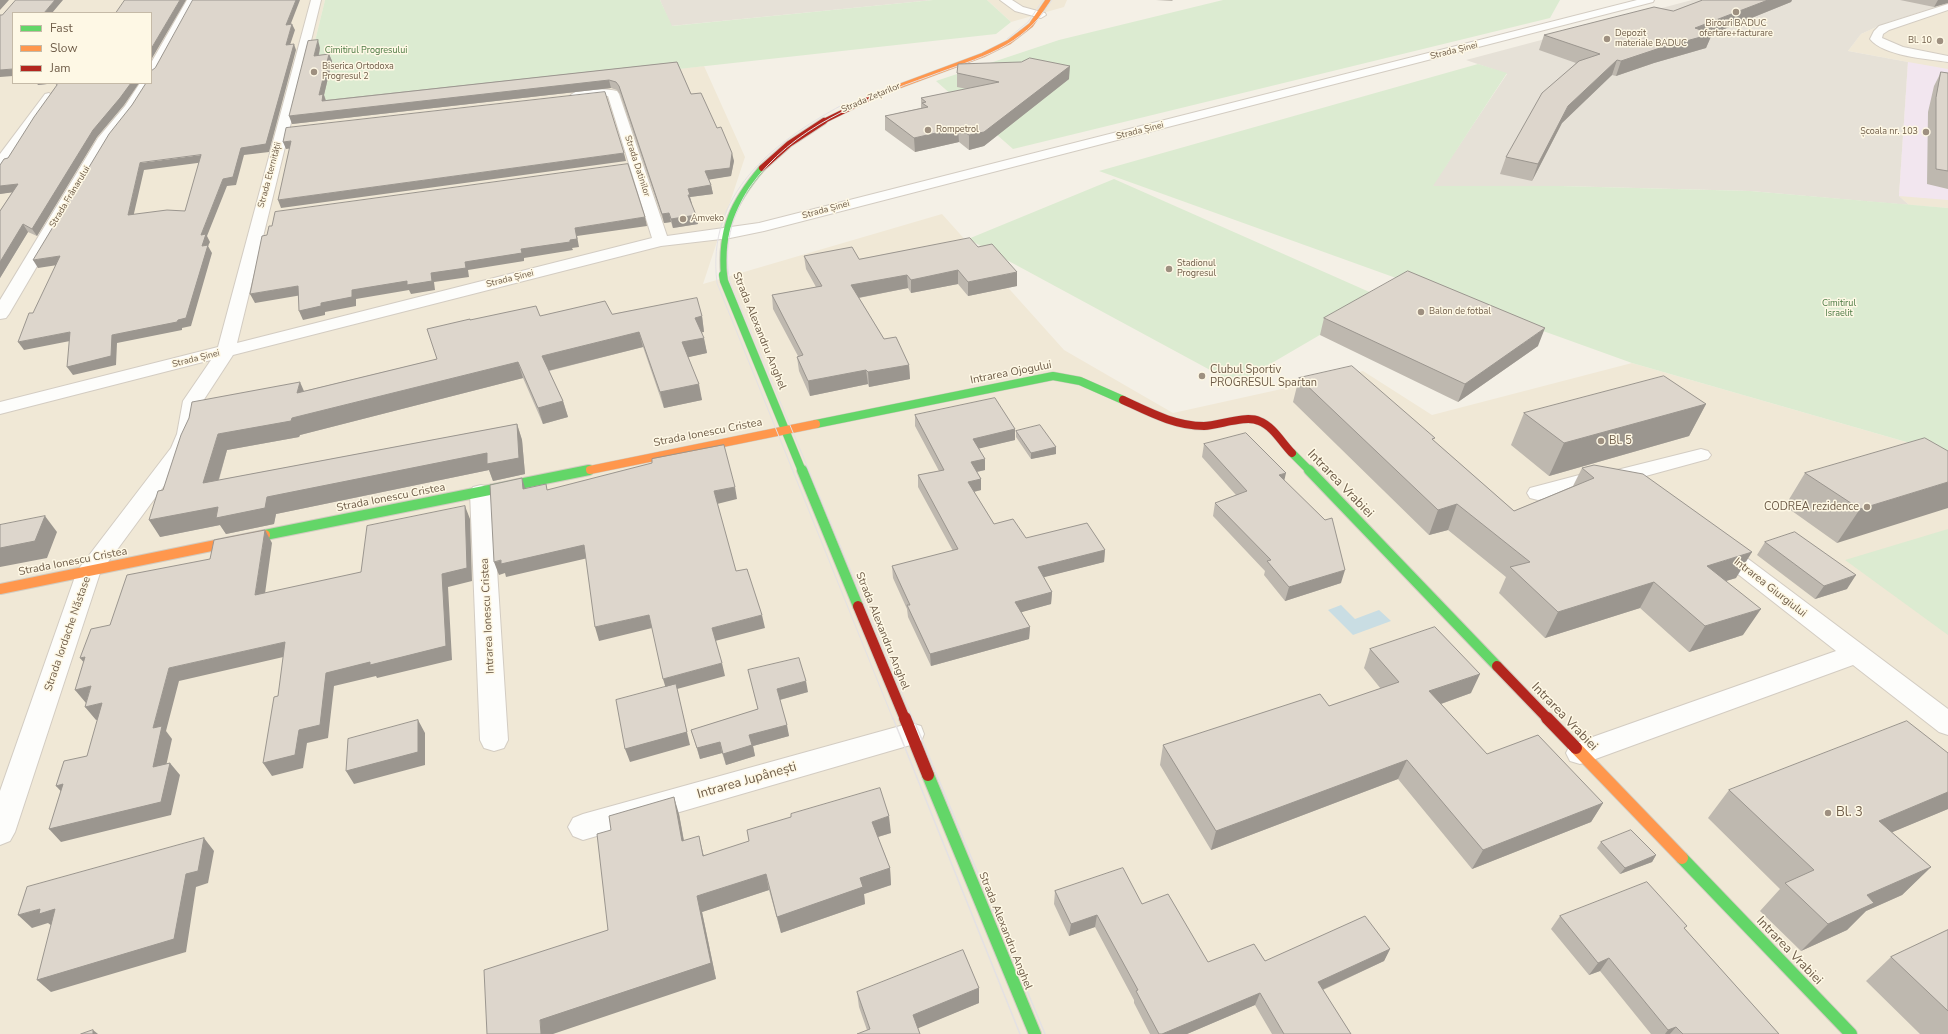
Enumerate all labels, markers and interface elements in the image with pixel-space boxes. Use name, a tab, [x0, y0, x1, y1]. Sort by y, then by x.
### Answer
marker: Birouri BADUC ofertare+facturare	[1731, 7, 1741, 17]
legend	[12, 12, 152, 84]
place label: Birouri BADUC ofertare+facturare	[1699, 19, 1773, 40]
text: Fast	[50, 20, 73, 36]
place label: Depozit materiale BADUC	[1615, 29, 1687, 50]
marker: Depozit materiale BADUC	[1602, 34, 1612, 44]
place label: Bl. 10	[1908, 36, 1932, 46]
marker: Bl. 10	[1935, 36, 1945, 46]
text: Slow	[50, 40, 78, 56]
street label: Strada Șinei	[1429, 40, 1479, 62]
park label: Cimitirul Progresului	[325, 46, 407, 56]
text: Jam	[50, 60, 71, 76]
place label: Biserica Ortodoxa Progresul 2	[322, 62, 394, 83]
marker: Biserica Ortodoxa Progresul 2	[309, 67, 319, 77]
street label: Strada Zețarilor	[840, 81, 902, 115]
street label: Strada Șinei	[1115, 120, 1165, 142]
marker: Rompetrol	[923, 125, 933, 135]
place label: Rompetrol	[936, 125, 979, 135]
place label: Școala nr. 103	[1860, 127, 1918, 137]
marker: Școala nr. 103	[1921, 127, 1931, 137]
street label: Strada Datinilor	[622, 134, 652, 198]
street label: Strada Eternității	[256, 141, 284, 209]
street label: Strada Frânarului	[47, 164, 93, 230]
street label: Strada Șinei	[801, 199, 851, 221]
marker: Amveko	[678, 214, 688, 224]
place label: Amveko	[691, 214, 724, 224]
place label: Stadionul Progresul	[1177, 259, 1216, 280]
marker: Stadionul Progresul	[1164, 264, 1174, 274]
street label: Strada Șinei	[485, 268, 535, 290]
street label: Strada Alexandru Anghel	[729, 270, 789, 392]
park label: Cimitirul Israelit	[1822, 299, 1856, 320]
marker: Balon de fotbal	[1416, 307, 1426, 317]
place label: Balon de fotbal	[1429, 307, 1491, 317]
street label: Strada Șinei	[171, 348, 221, 370]
street label: Intrarea Ojogului	[969, 359, 1053, 387]
place label: Clubul Sportiv PROGRESUL Spartan	[1210, 363, 1317, 389]
marker: Clubul Sportiv PROGRESUL Spartan	[1197, 371, 1207, 381]
street label: Strada Ionescu Cristea	[653, 416, 763, 450]
place label: Bl. 5	[1609, 434, 1632, 448]
marker: Bl. 5	[1596, 436, 1606, 446]
street label: Intrarea Vrabiei	[1304, 447, 1376, 521]
street label: Strada Ionescu Cristea	[336, 481, 446, 515]
place label: CODREA rezidence	[1764, 500, 1859, 514]
marker: CODREA rezidence	[1862, 502, 1872, 512]
street label: Strada Ionescu Cristea	[18, 545, 128, 579]
street label: Intrarea Giurgiului	[1731, 555, 1809, 621]
street label: Intrarea Ionescu Cristea	[478, 558, 498, 674]
street label: Strada Alexandru Anghel	[852, 570, 912, 692]
street label: Strada Iordache Năstase	[42, 575, 94, 693]
street label: Intrarea Vrabiei	[1528, 680, 1600, 754]
street label: Intrarea Jupânești	[696, 759, 798, 803]
place label: Bl. 3	[1836, 805, 1863, 821]
marker: Bl. 3	[1823, 808, 1833, 818]
street label: Strada Alexandru Anghel	[975, 870, 1035, 992]
street label: Intrarea Vrabiei	[1753, 914, 1825, 988]

